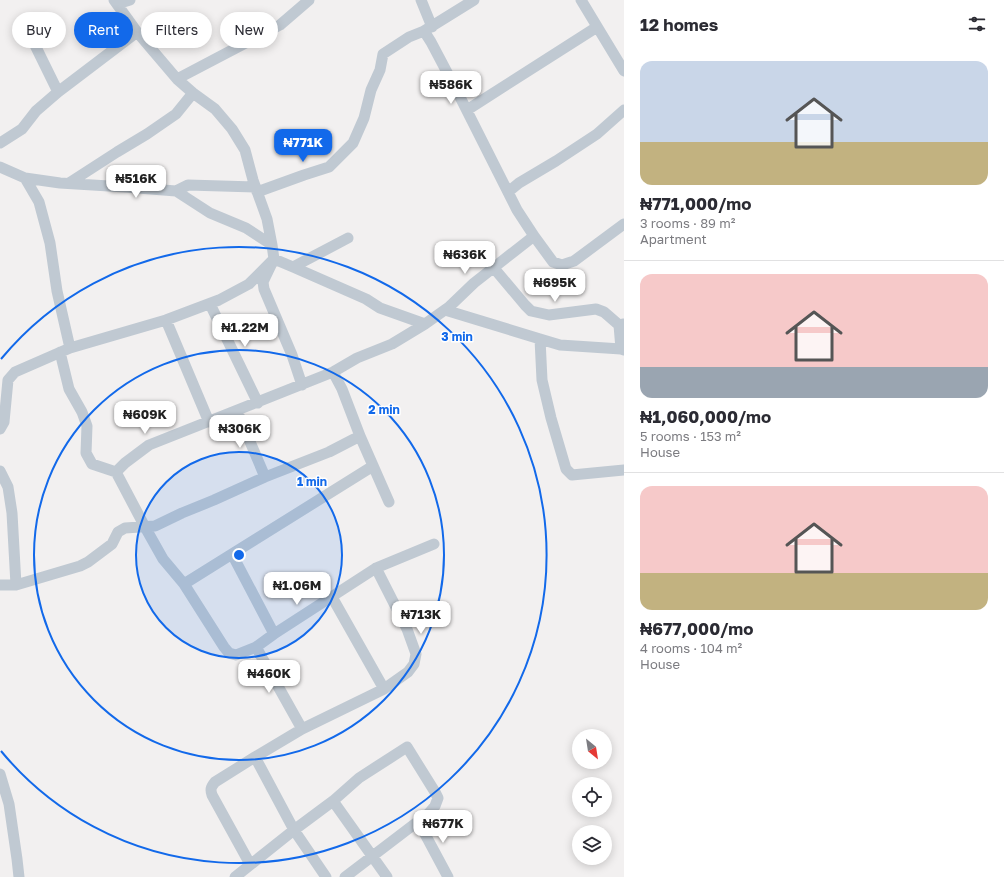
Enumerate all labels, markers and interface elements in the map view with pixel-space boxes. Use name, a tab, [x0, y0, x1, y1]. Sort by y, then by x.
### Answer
chip: Buy	[12, 12, 66, 48]
chip: Rent	[74, 12, 133, 48]
chip: Filters	[141, 12, 212, 48]
chip: New	[220, 12, 278, 48]
icon: filters	[966, 13, 988, 35]
text: 12 homes	[640, 14, 718, 35]
pin: ₦586K	[423, 71, 479, 105]
text: ₦586K	[429, 76, 473, 92]
icon: home	[778, 87, 850, 159]
pin: ₦771K	[275, 129, 331, 163]
text: ₦771K	[283, 134, 323, 150]
pin: ₦516K	[108, 165, 164, 199]
text: ₦516K	[115, 170, 157, 186]
text: ₦771,000/mo	[640, 193, 751, 214]
text: 3 rooms · 89 m²	[640, 215, 735, 231]
text: Apartment	[640, 231, 707, 247]
pin: ₦636K	[437, 241, 493, 275]
text: ₦636K	[443, 246, 487, 262]
pin: ₦695K	[527, 269, 583, 303]
text: ₦695K	[533, 274, 577, 290]
icon: home	[778, 300, 850, 372]
pin: ₦1.22M	[212, 314, 278, 348]
text: ₦1.22M	[221, 319, 269, 335]
text: 3 min	[441, 329, 473, 344]
pin: ₦609K	[117, 401, 173, 435]
text: 2 min	[368, 402, 400, 417]
text: ₦609K	[123, 406, 167, 422]
text: ₦1,060,000/mo	[640, 406, 771, 427]
pin: ₦306K	[212, 415, 268, 449]
text: ₦306K	[218, 420, 262, 436]
text: 5 rooms · 153 m²	[640, 428, 741, 444]
text: House	[640, 444, 680, 460]
text: 1 min	[297, 474, 327, 489]
icon: home	[778, 512, 850, 584]
centre of rings	[232, 548, 246, 562]
pin: ₦1.06M	[264, 572, 330, 606]
text: ₦1.06M	[273, 577, 321, 593]
pin: ₦713K	[393, 601, 449, 635]
text: ₦713K	[401, 606, 441, 622]
text: ₦677,000/mo	[640, 618, 753, 639]
text: 4 rooms · 104 m²	[640, 640, 742, 656]
text: House	[640, 656, 680, 672]
pin: ₦460K	[241, 660, 297, 694]
text: ₦460K	[247, 665, 291, 681]
north arrow	[572, 729, 612, 769]
map controls	[572, 729, 612, 865]
button: locate	[572, 777, 612, 817]
pin: ₦677K	[415, 810, 471, 844]
text: ₦677K	[422, 815, 464, 831]
button: layers	[572, 825, 612, 865]

